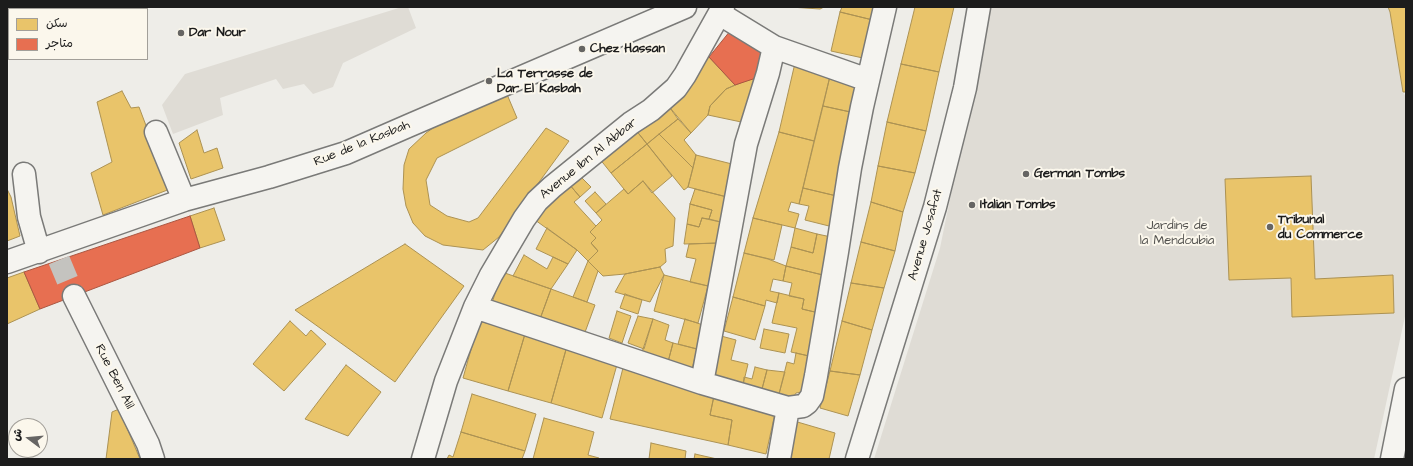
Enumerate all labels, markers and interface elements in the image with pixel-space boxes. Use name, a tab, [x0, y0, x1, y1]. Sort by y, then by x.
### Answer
legend	[8, 8, 148, 60]
text: سكن	[46, 15, 68, 32]
place label: Dar Nour	[189, 25, 246, 41]
marker: Dar Nour	[176, 28, 186, 38]
text: متاجر	[46, 35, 73, 52]
place label: Chez Hassan	[590, 41, 665, 57]
marker: Chez Hassan	[577, 44, 587, 54]
place label: La Terrasse de Dar El Kasbah	[497, 66, 593, 97]
marker: La Terrasse de Dar El Kasbah	[484, 76, 494, 86]
street label: Avenue Ibn Al Abbar	[537, 115, 641, 203]
street label: Rue de la Kasbah	[312, 118, 412, 170]
place label: German Tombs	[1034, 166, 1125, 182]
marker: German Tombs	[1021, 169, 1031, 179]
street label: Avenue Josafat	[905, 187, 947, 283]
place label: Italian Tombs	[980, 197, 1056, 213]
marker: Italian Tombs	[967, 200, 977, 210]
place label: Tribunal du Commerce	[1278, 212, 1363, 243]
park label: Jardins de la Mendoubia	[1140, 218, 1214, 249]
marker: Tribunal du Commerce	[1265, 222, 1275, 232]
street label: Rue Ben Alil	[91, 342, 137, 412]
north arrow	[8, 418, 48, 458]
text: ش	[8, 427, 26, 443]

